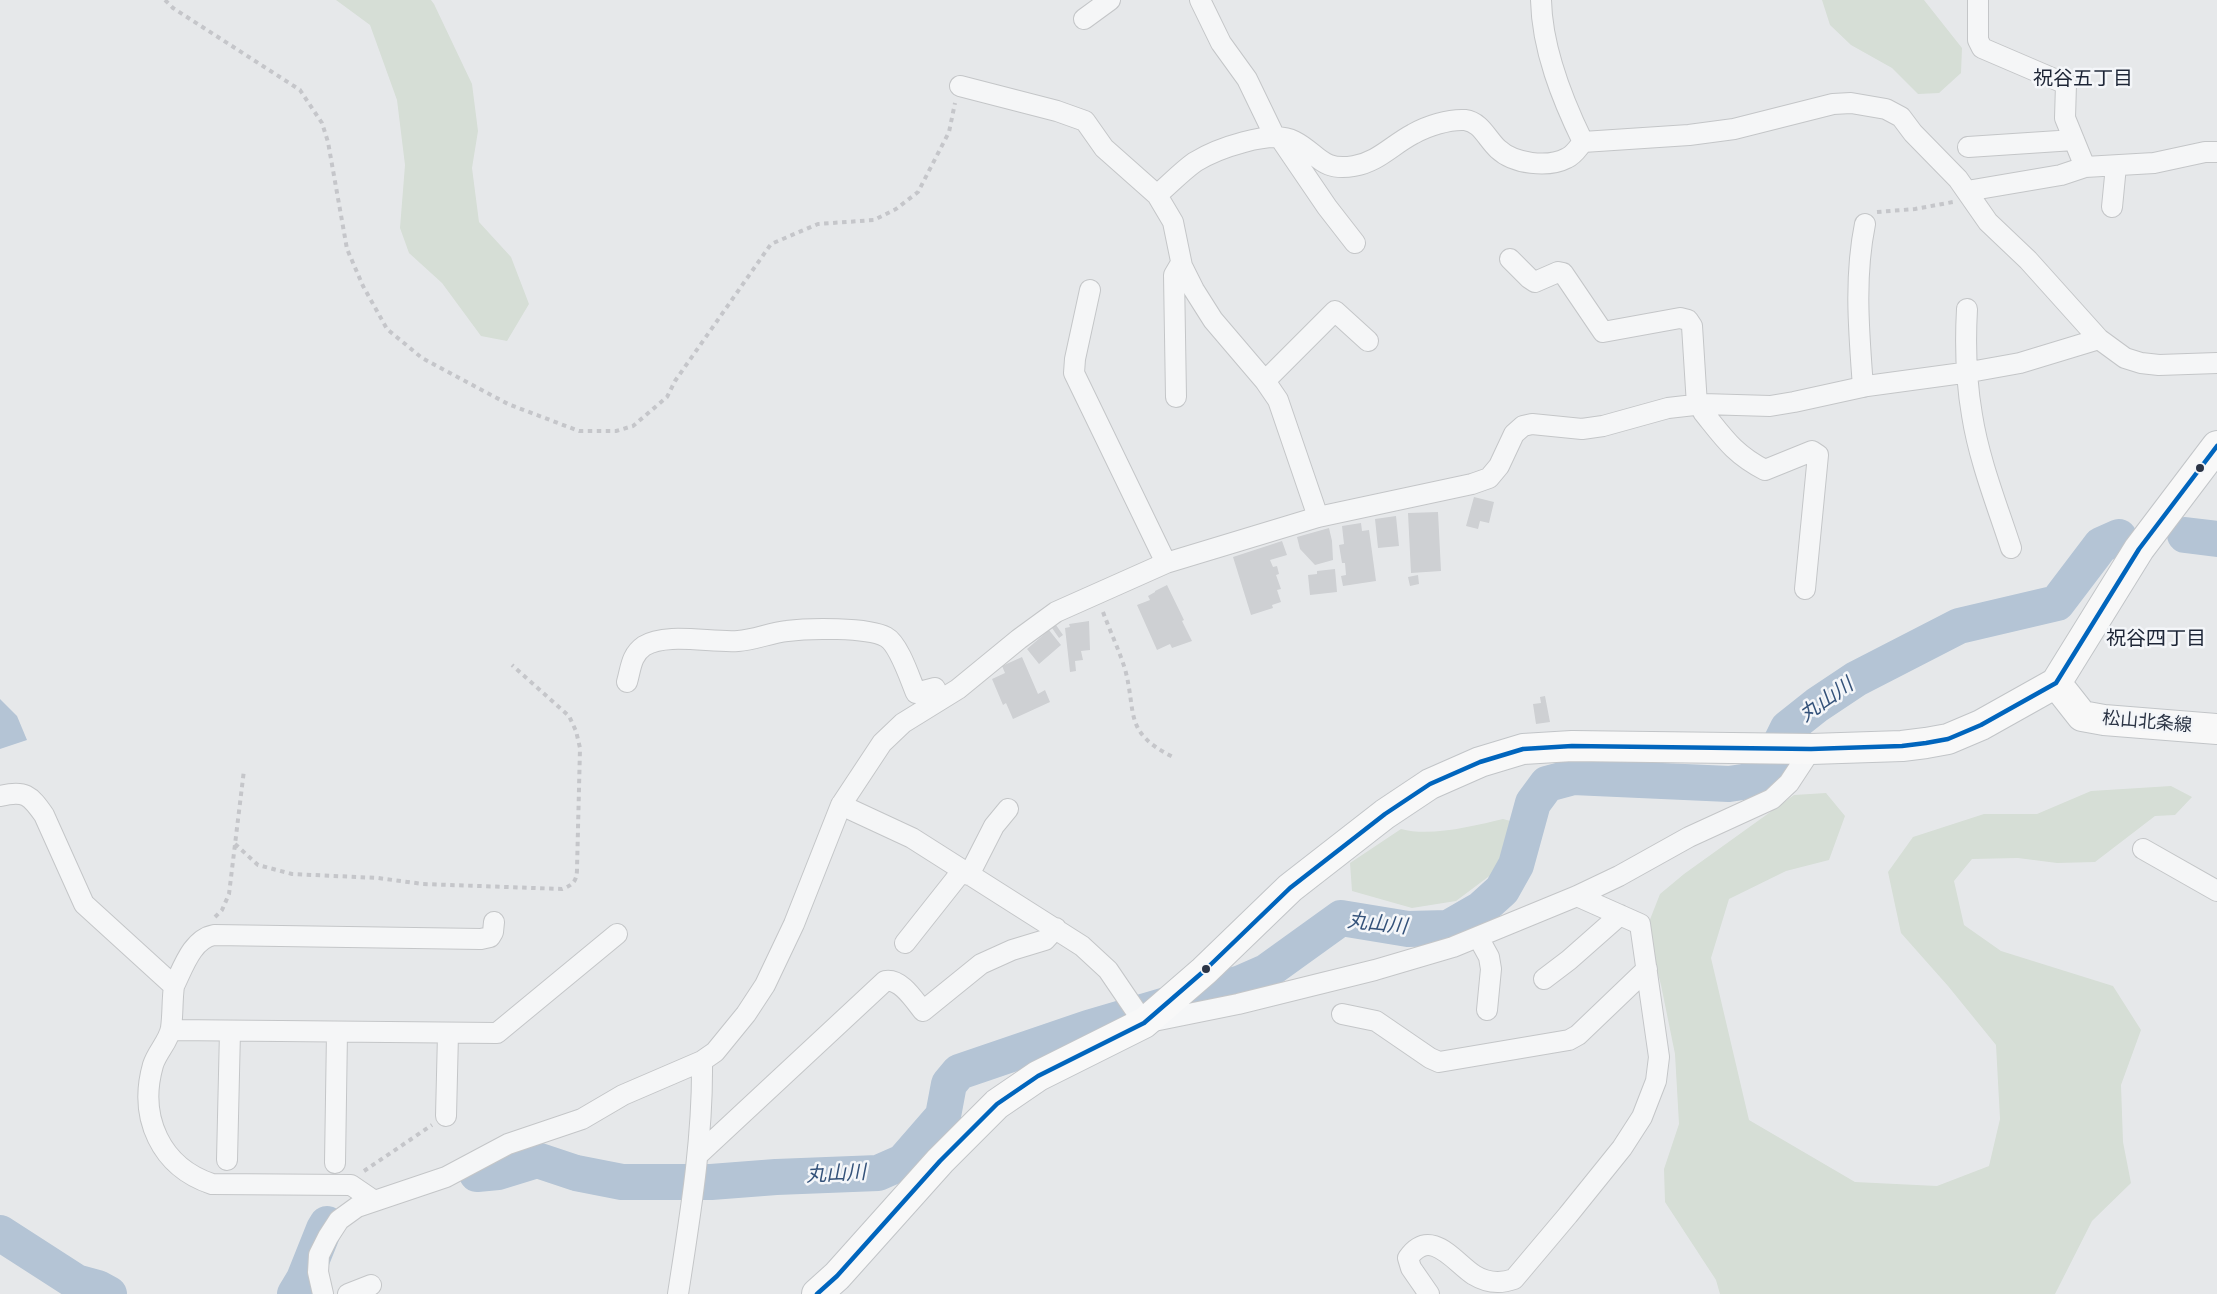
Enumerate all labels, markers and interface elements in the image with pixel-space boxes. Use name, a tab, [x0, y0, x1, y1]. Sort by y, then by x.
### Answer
district label: 祝谷五丁目	[2033, 68, 2133, 92]
unlabelled marker	[2194, 462, 2206, 474]
district label: 祝谷四丁目	[2106, 628, 2206, 652]
water label: 丸山川	[1796, 674, 1858, 728]
street label: 松山北条線	[2101, 708, 2193, 738]
water label: 丸山川	[1346, 910, 1408, 940]
unlabelled marker	[1200, 963, 1212, 975]
water label: 丸山川	[805, 1161, 867, 1189]

